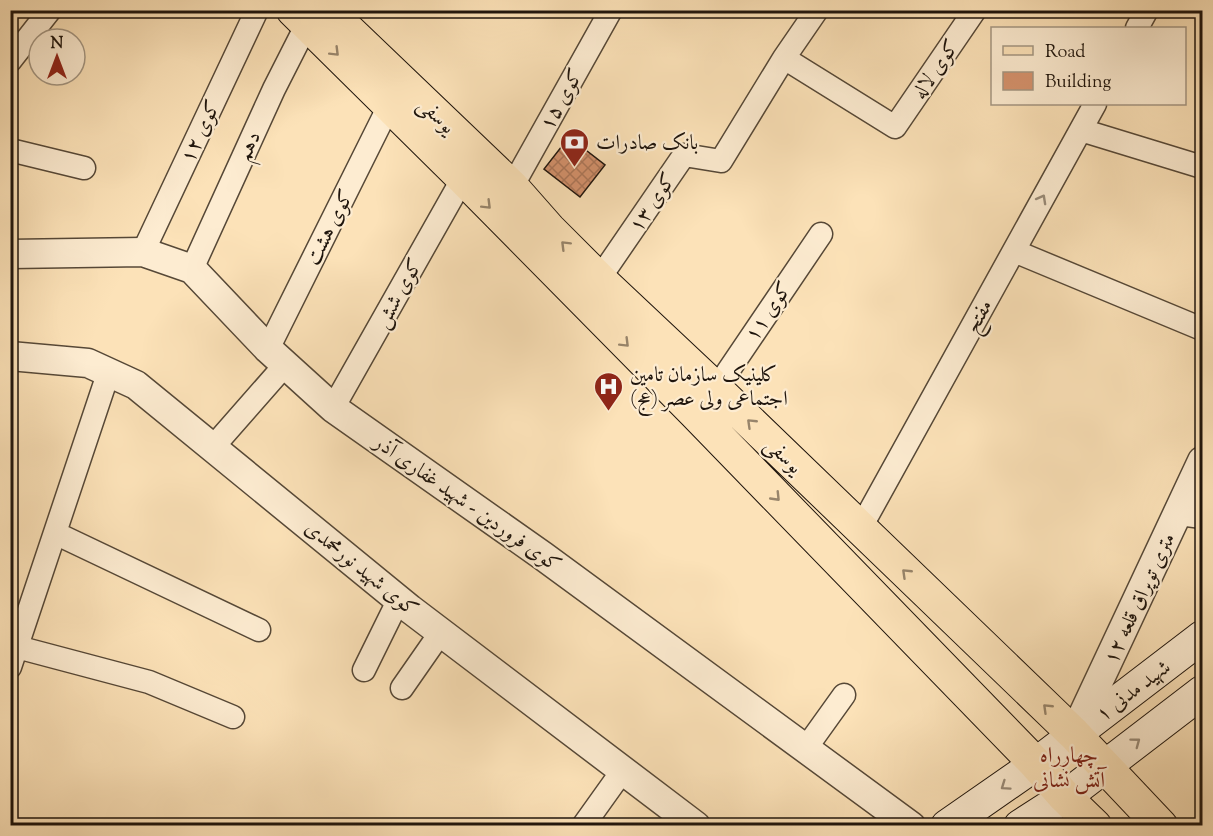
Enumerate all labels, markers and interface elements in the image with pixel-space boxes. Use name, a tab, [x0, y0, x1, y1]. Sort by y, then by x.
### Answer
north arrow	[27, 27, 87, 87]
legend	[991, 27, 1186, 105]
text: N	[51, 33, 64, 56]
street label: کوی لاله	[906, 34, 968, 106]
text: Road	[1045, 40, 1085, 66]
one-way arrow	[327, 44, 338, 55]
street label: کوی ۱۵	[534, 64, 592, 136]
text: Building	[1045, 70, 1111, 96]
street label: یوسفی	[410, 91, 462, 143]
street label: کوی ۱۲	[174, 96, 229, 168]
bank icon: بانک صادرات	[559, 126, 591, 168]
street label: دهم	[230, 127, 272, 168]
place label: بانک صادرات	[596, 129, 698, 159]
street label: کوی ۱۳	[623, 167, 685, 239]
street label: کوی هشت	[299, 185, 363, 271]
one-way arrow	[1035, 195, 1047, 205]
one-way arrow	[480, 197, 491, 208]
one-way arrow	[561, 241, 572, 252]
street label: کوی شش	[368, 253, 431, 335]
street label: کوی ۱۱	[739, 276, 801, 348]
street label: مفتح	[958, 295, 1003, 340]
one-way arrow	[618, 336, 629, 346]
place label: کلینیک سازمان تامین اجتماعی ولی عصر (عج)	[630, 361, 788, 416]
hospital icon: کلینیک سازمان تامین اجتماعی ولی عصر (عج)	[593, 370, 625, 412]
one-way arrow	[748, 419, 758, 430]
street label: کوی فروردین - شهید غفاری آذر	[365, 427, 567, 581]
street label: یوسفی	[757, 431, 809, 483]
one-way arrow	[769, 489, 780, 500]
street label: کوی شهید نورمحمدی	[297, 514, 424, 625]
street label: ۱۲ متری توپراق قلعه	[1097, 528, 1184, 669]
one-way arrow	[903, 570, 914, 581]
street label: شهید مدنی ۱	[1091, 654, 1178, 730]
one-way arrow	[1043, 704, 1054, 715]
one-way arrow	[1129, 739, 1140, 750]
district label: چهارراه آتش نشانی	[1033, 741, 1107, 798]
one-way arrow	[1000, 779, 1011, 790]

